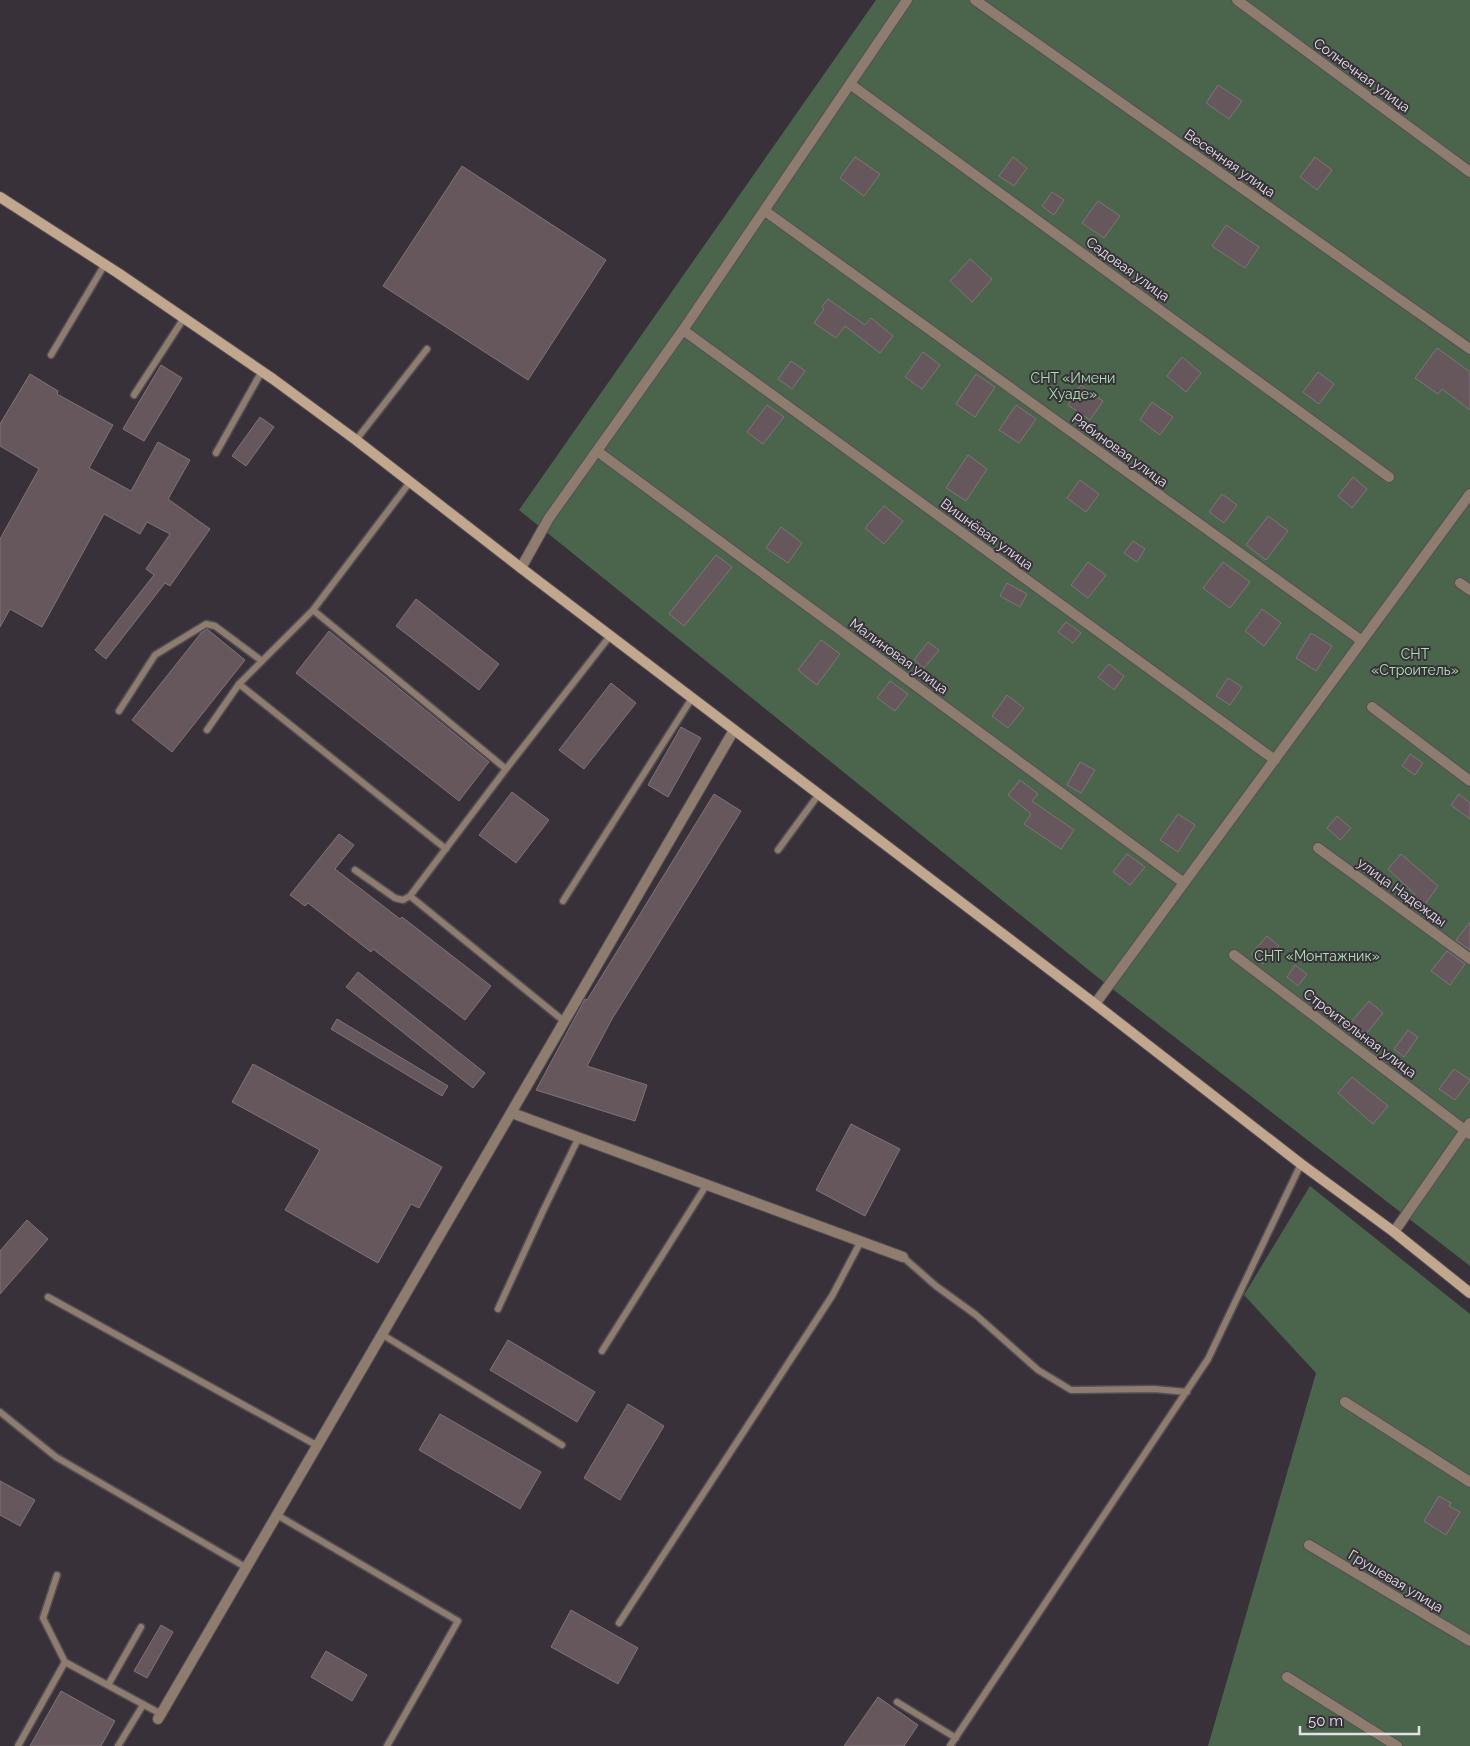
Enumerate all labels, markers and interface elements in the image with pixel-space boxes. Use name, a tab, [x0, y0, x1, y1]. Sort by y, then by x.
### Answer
street label: Солнечная улица	[1311, 35, 1413, 115]
street label: Весенняя улица	[1182, 126, 1278, 200]
street label: Садовая улица	[1083, 233, 1173, 305]
park label: СНТ «Имени Хуаде»	[1031, 370, 1115, 402]
street label: Рябиновая улица	[1069, 410, 1171, 490]
street label: Вишнёвая улица	[938, 495, 1036, 573]
street label: Малиновая улица	[847, 615, 951, 697]
park label: СНТ «Строитель»	[1371, 646, 1459, 678]
street label: улица Надежды	[1354, 854, 1450, 930]
park label: СНТ «Монтажник»	[1254, 948, 1380, 964]
street label: Строительная улица	[1300, 985, 1420, 1081]
street label: Грушевая улица	[1346, 1546, 1446, 1616]
scale bar	[1300, 1704, 1419, 1736]
text: 50 m	[1308, 1712, 1343, 1730]

